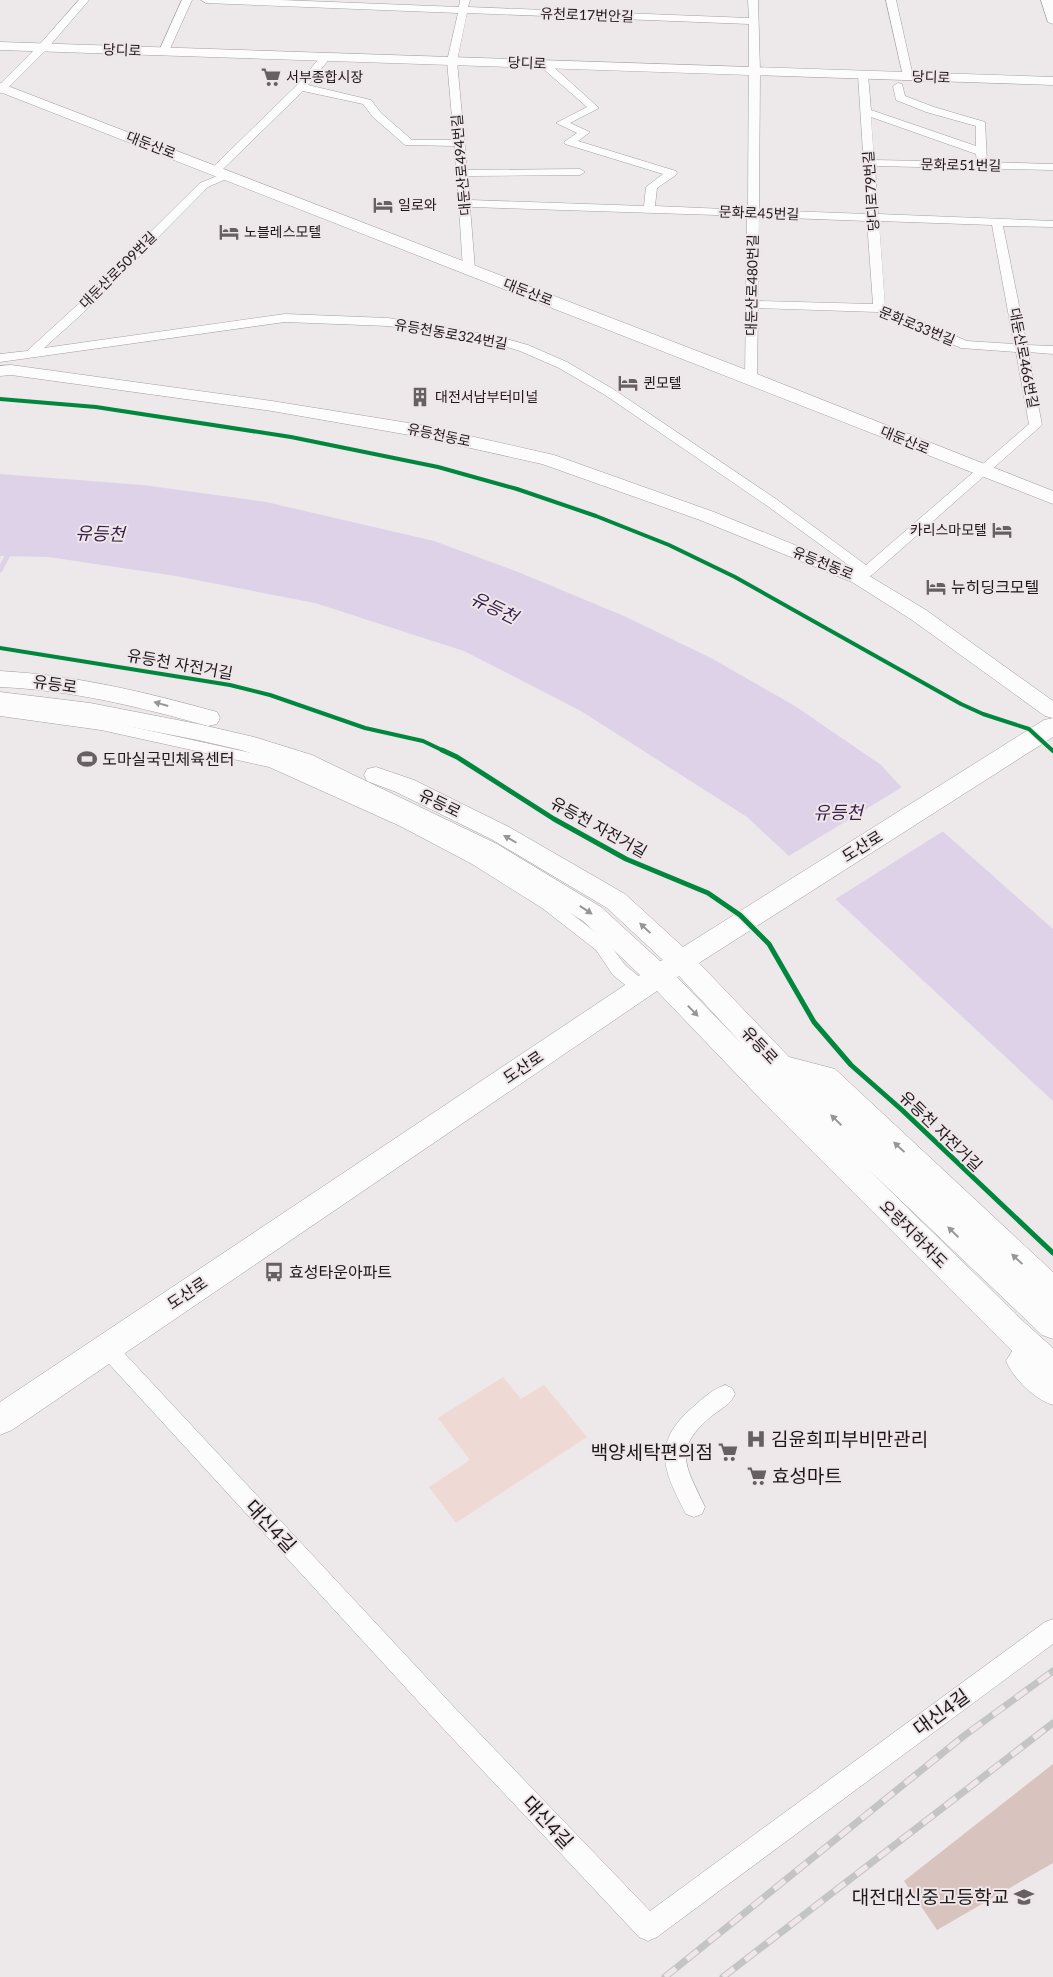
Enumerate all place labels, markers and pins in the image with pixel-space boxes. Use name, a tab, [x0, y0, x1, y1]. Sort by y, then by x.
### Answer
supermarket icon: 서부종합시장	[260, 66, 282, 88]
place label: 서부종합시장	[286, 68, 363, 85]
hotel icon: 일로와	[372, 194, 394, 216]
place label: 일로와	[398, 196, 437, 213]
hotel icon: 노블레스모텔	[218, 221, 240, 243]
place label: 노블레스모텔	[244, 223, 321, 240]
hotel icon: 퀸모텔	[617, 372, 639, 394]
place label: 퀸모텔	[643, 374, 682, 391]
building icon: 대전서남부터미널	[409, 386, 431, 408]
place label: 대전서남부터미널	[435, 388, 538, 405]
hotel icon: 카리스마모텔	[991, 519, 1013, 541]
place label: 카리스마모텔	[910, 521, 987, 538]
hotel icon: 뉴히딩크모텔	[925, 576, 947, 598]
place label: 뉴히딩크모텔	[951, 577, 1039, 596]
sports icon: 도마실국민체육센터	[76, 748, 98, 770]
place label: 도마실국민체육센터	[102, 749, 234, 768]
bus stop icon: 효성타운아파트	[263, 1261, 285, 1283]
place label: 효성타운아파트	[289, 1262, 392, 1281]
place label: 김윤희피부비만관리	[771, 1427, 928, 1450]
hospital icon: 김윤희피부비만관리	[745, 1428, 767, 1450]
place label: 백양세탁편의점	[591, 1440, 713, 1463]
supermarket icon: 백양세탁편의점	[717, 1441, 739, 1463]
place label: 효성마트	[772, 1464, 842, 1487]
supermarket icon: 효성마트	[746, 1465, 768, 1487]
place label: 대전대신중고등학교	[852, 1885, 1009, 1908]
school or university icon: 대전대신중고등학교	[1013, 1886, 1035, 1908]

